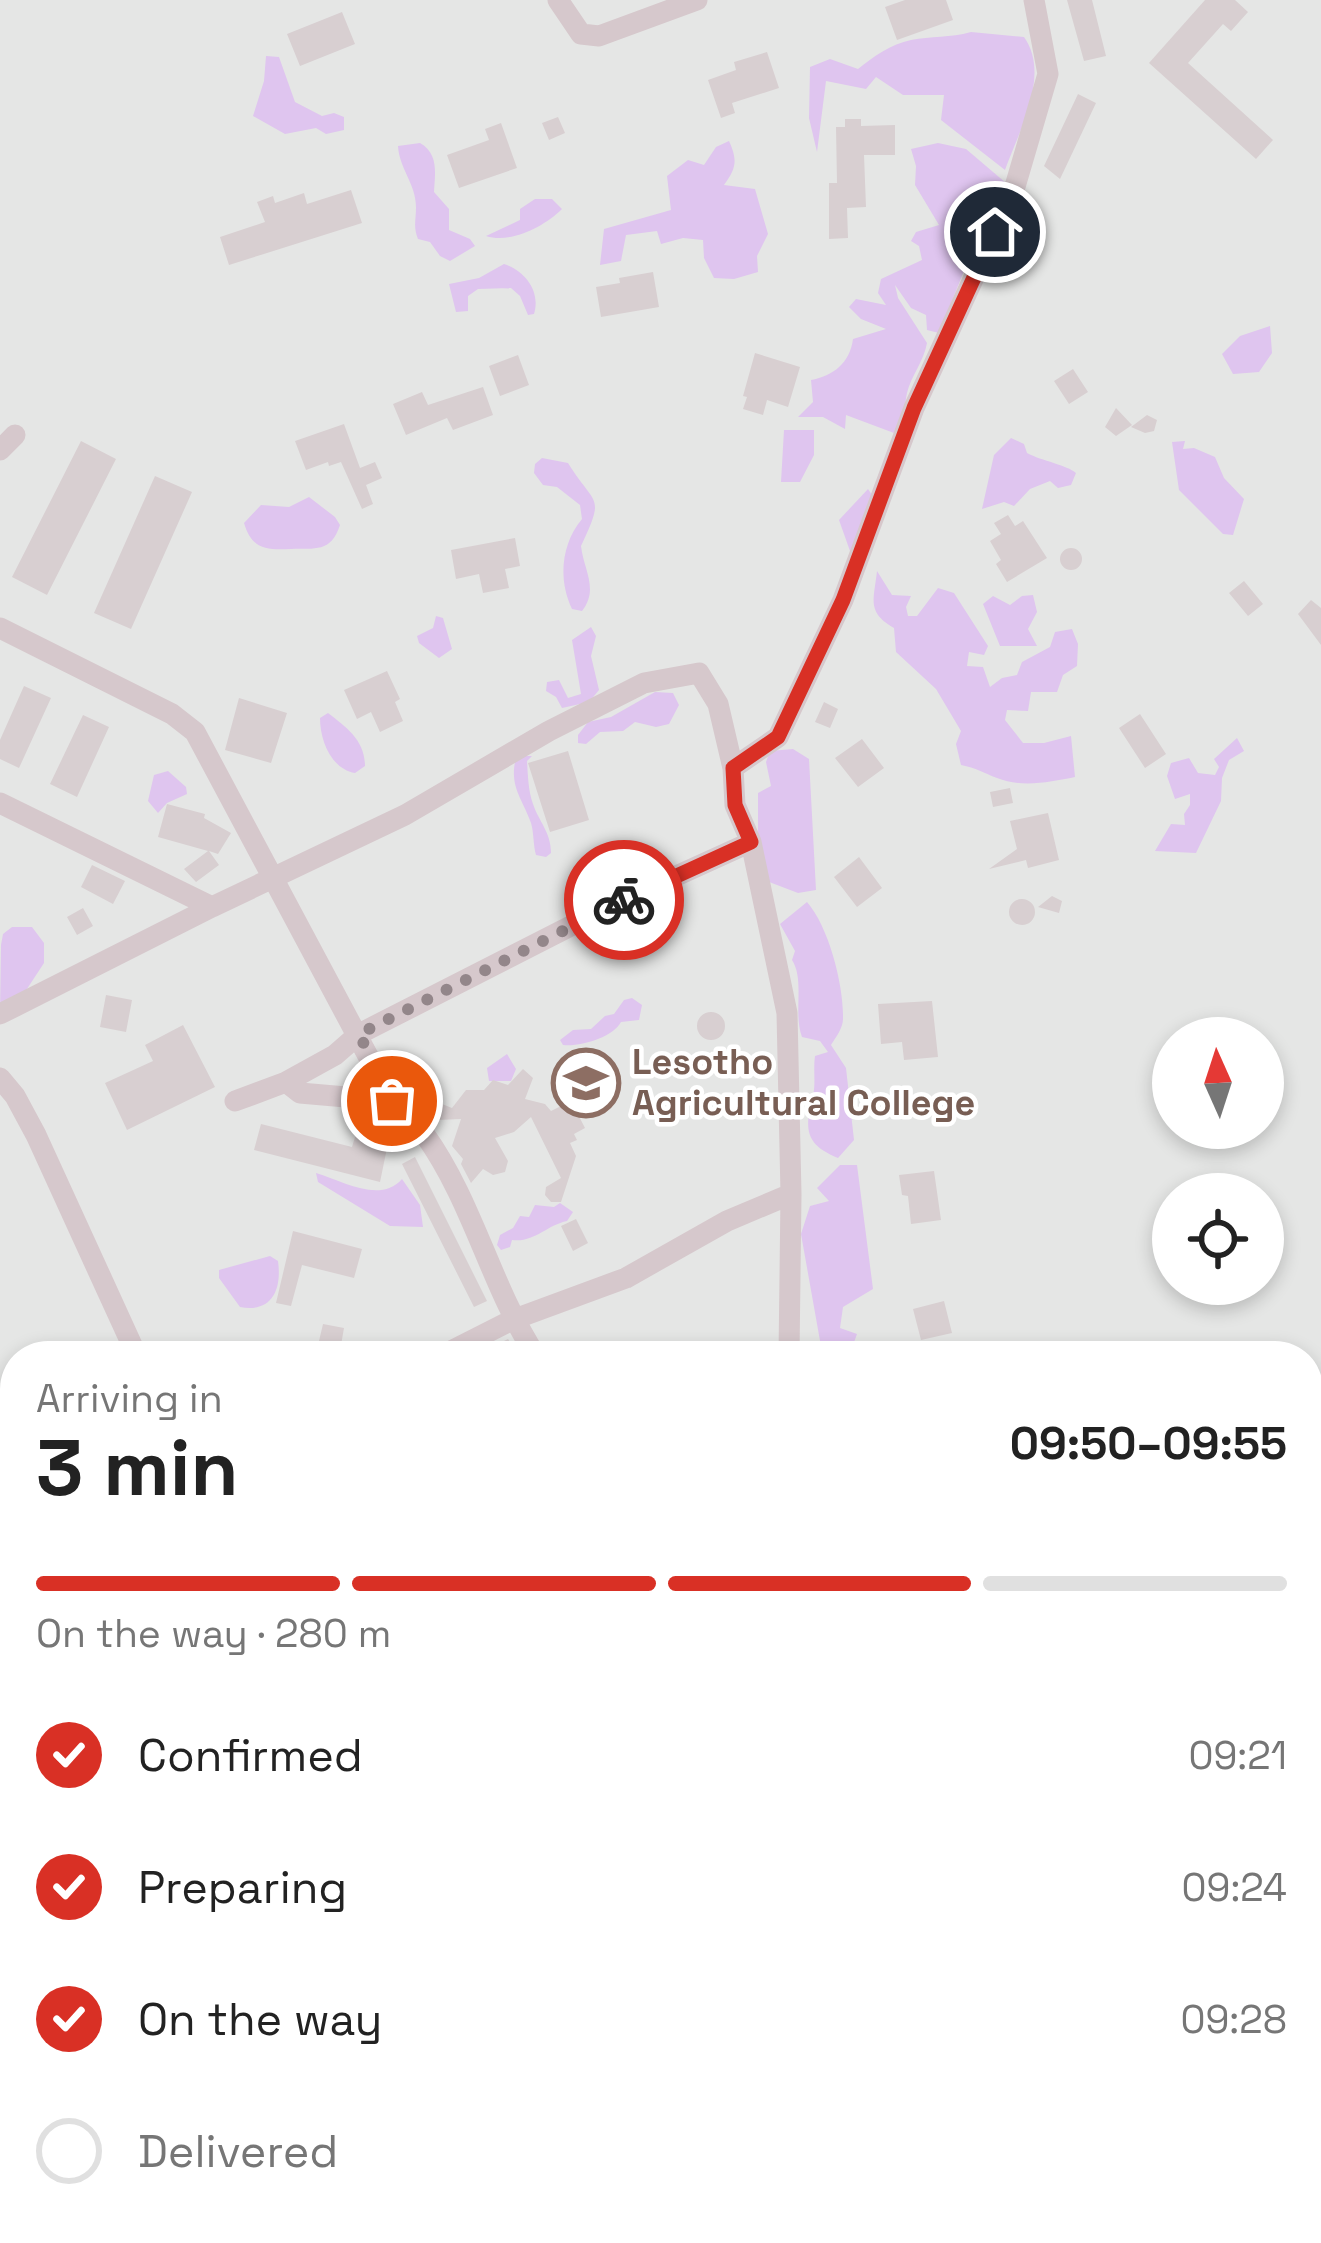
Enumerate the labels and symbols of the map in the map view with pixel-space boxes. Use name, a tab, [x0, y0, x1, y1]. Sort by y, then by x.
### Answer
pin	[944, 181, 1046, 283]
courier	[564, 840, 684, 960]
north arrow	[1152, 1017, 1284, 1149]
place label: Lesotho Agricultural College	[632, 1039, 975, 1126]
school or university icon: Lesotho Agricultural College	[551, 1048, 621, 1118]
pin	[341, 1050, 443, 1152]

